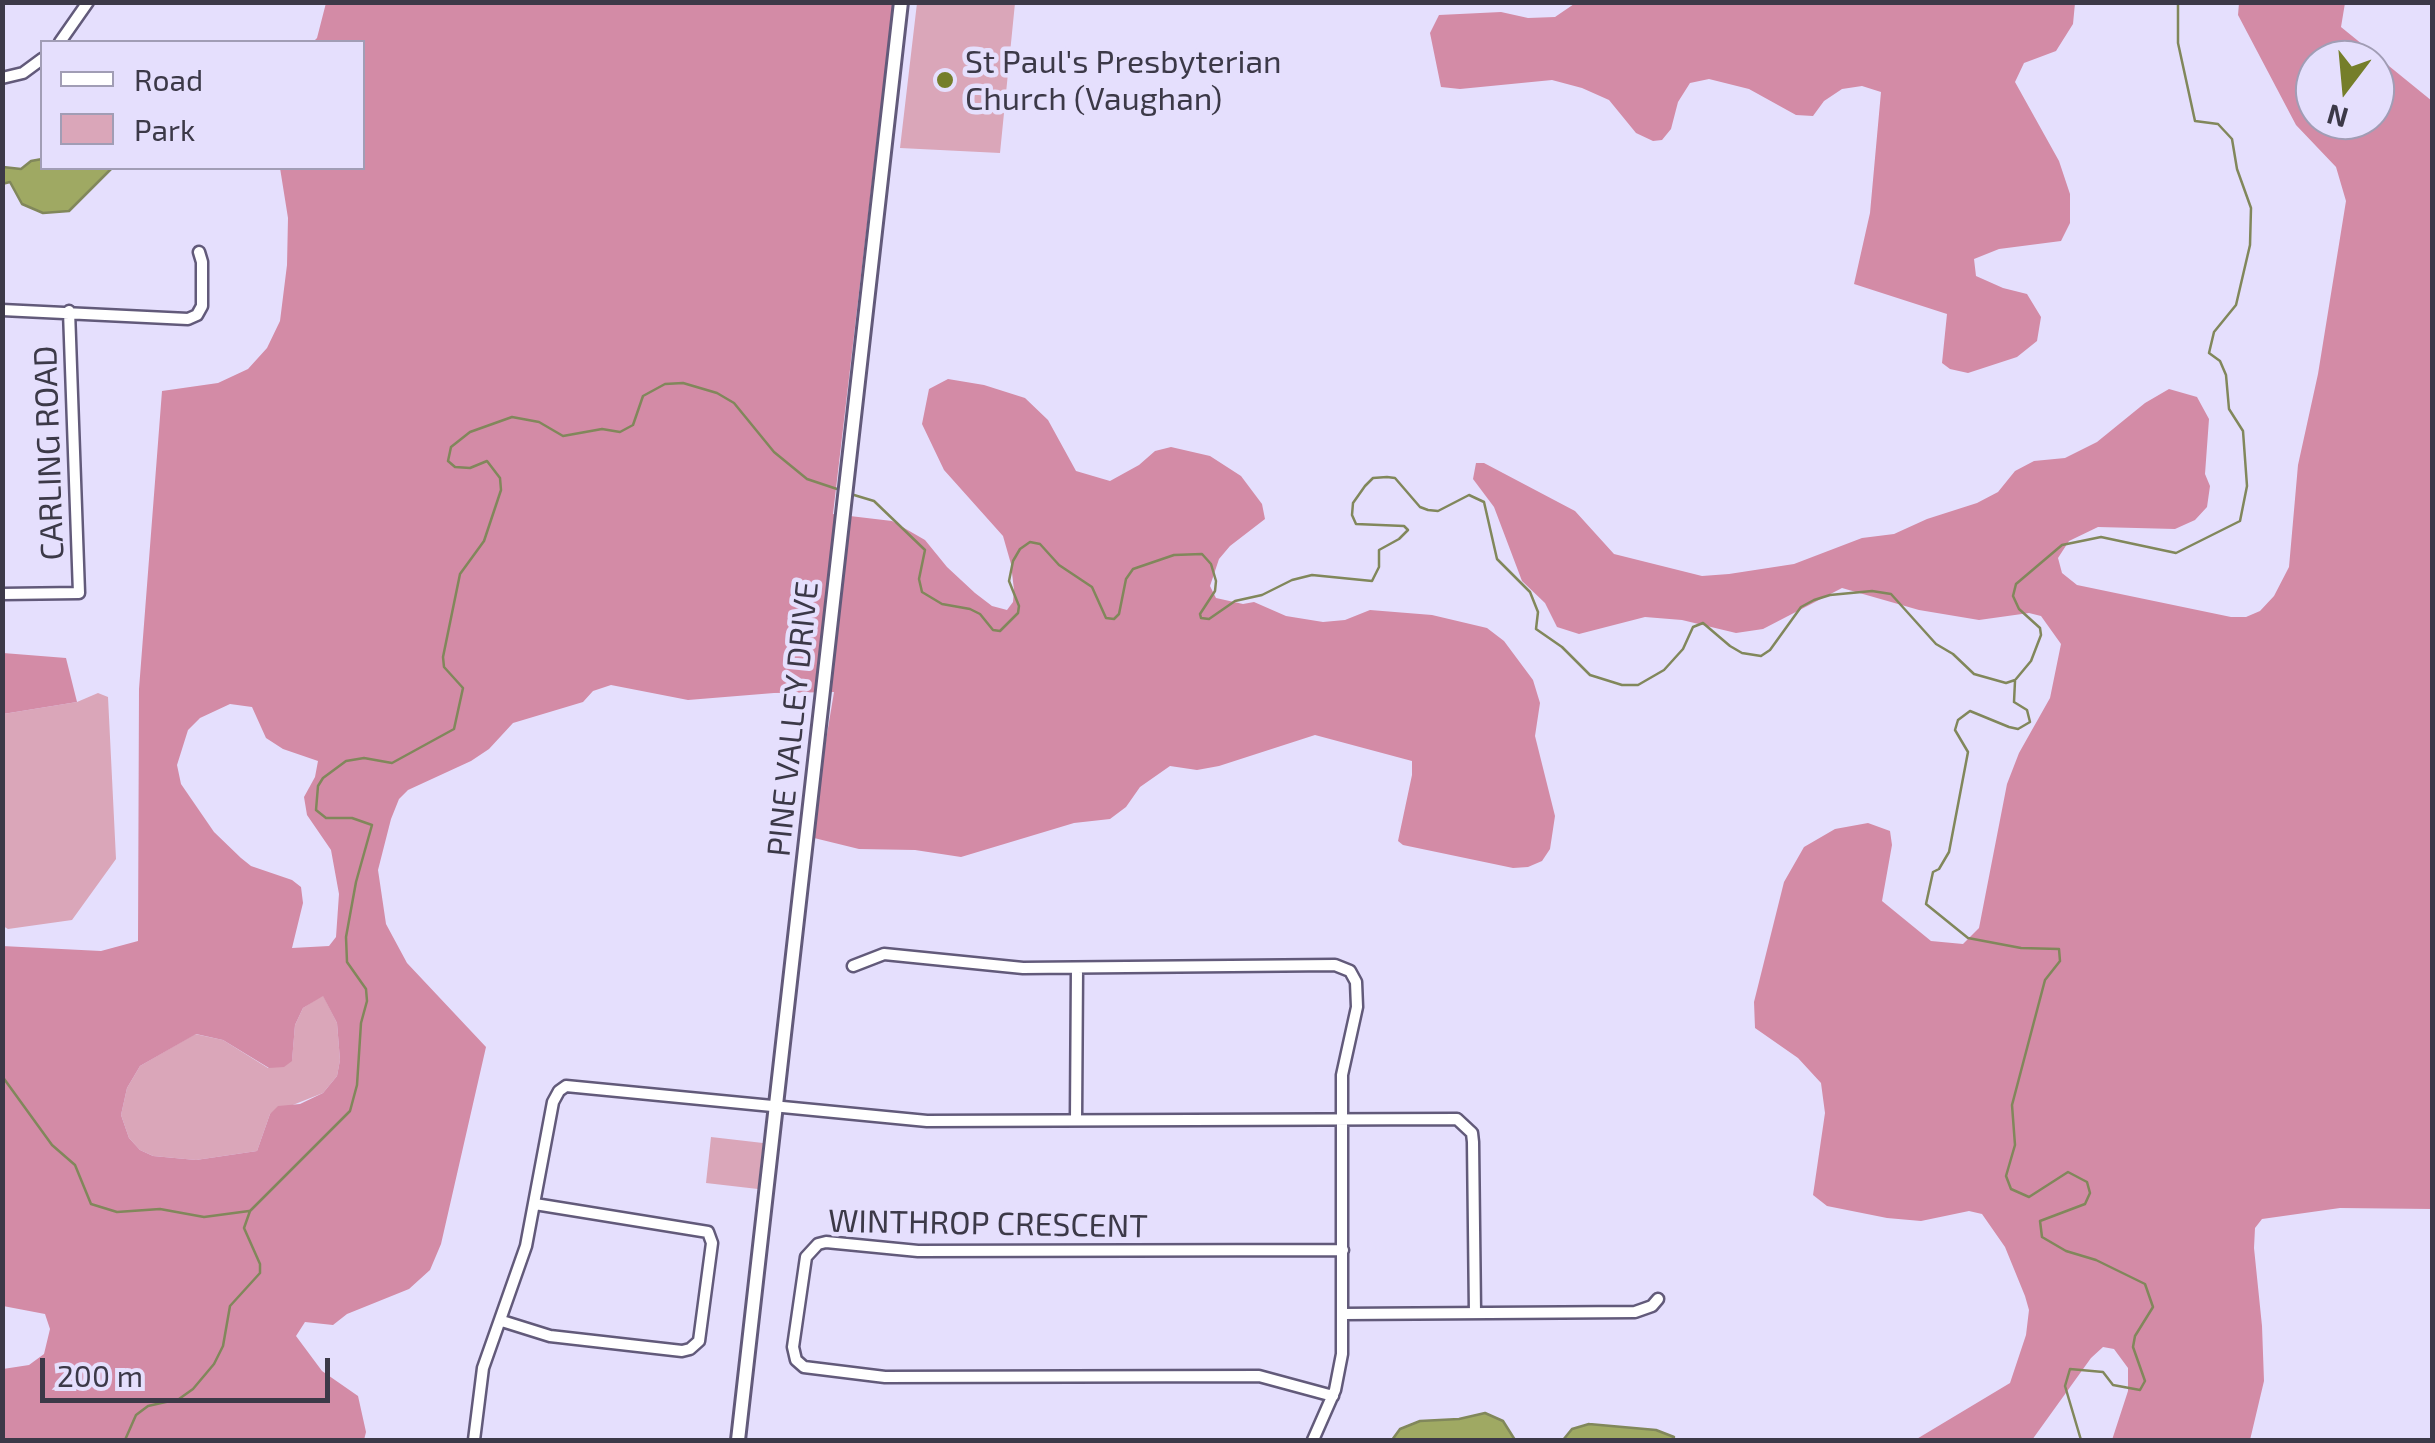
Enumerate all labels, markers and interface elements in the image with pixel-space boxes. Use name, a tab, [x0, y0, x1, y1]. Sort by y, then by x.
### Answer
legend	[40, 40, 365, 170]
north arrow	[2295, 40, 2395, 140]
place label: St Paul's Presbyterian Church (Vaughan)	[965, 43, 1282, 118]
text: Road	[134, 61, 203, 97]
marker: St Paul's Presbyterian Church (Vaughan)	[934, 69, 956, 91]
text: N	[2323, 98, 2352, 136]
text: Park	[134, 111, 195, 147]
street label: CARLING ROAD	[26, 345, 72, 561]
street label: PINE VALLEY DRIVE	[759, 580, 827, 858]
street label: WINTHROP CRESCENT	[828, 1202, 1148, 1246]
scale bar	[45, 1338, 335, 1400]
text: 200 m	[57, 1357, 143, 1393]

